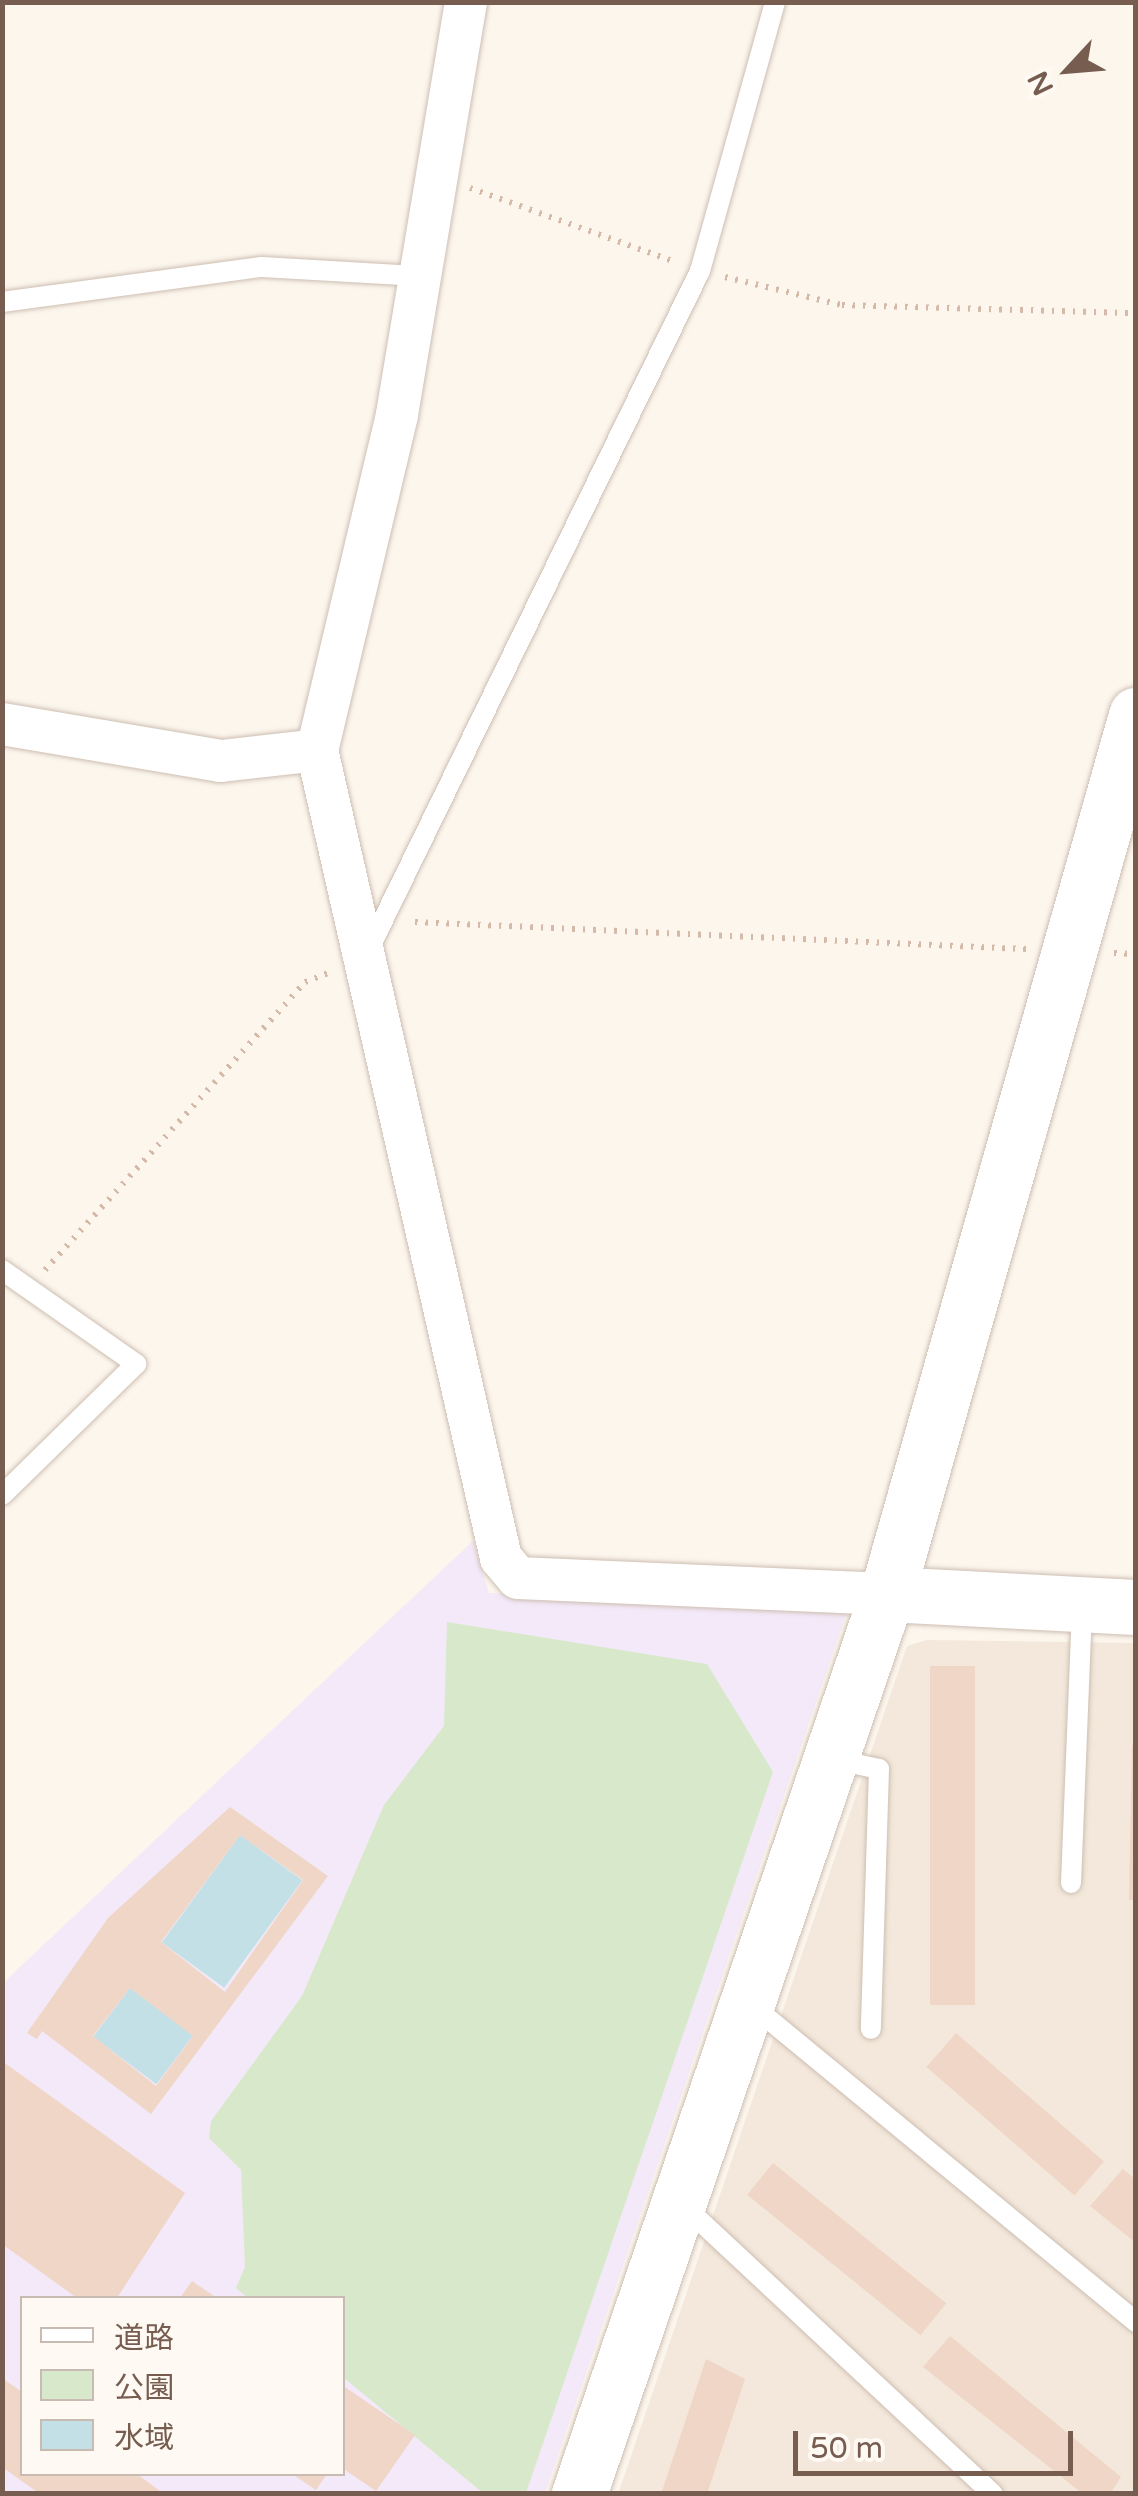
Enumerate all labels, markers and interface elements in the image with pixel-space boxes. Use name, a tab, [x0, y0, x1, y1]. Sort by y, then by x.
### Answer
north arrow	[1018, 20, 1118, 120]
text: N	[1021, 66, 1061, 101]
legend	[20, 2296, 345, 2476]
text: 道路	[114, 2320, 174, 2357]
text: 公園	[114, 2370, 174, 2407]
scale bar	[798, 2411, 1078, 2473]
text: 水域	[114, 2420, 174, 2457]
text: 50 m	[810, 2430, 883, 2467]

